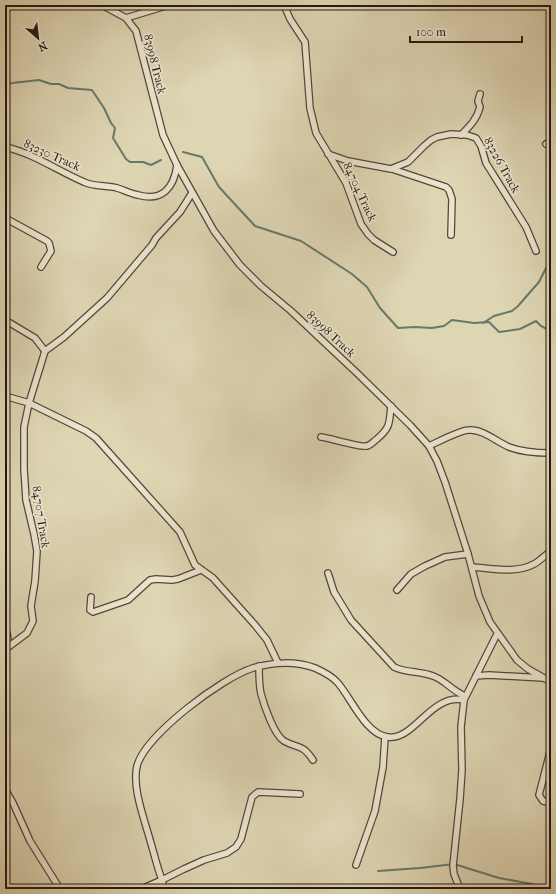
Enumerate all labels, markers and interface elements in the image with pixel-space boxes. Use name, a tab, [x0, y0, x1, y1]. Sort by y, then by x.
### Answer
north arrow	[18, 18, 58, 58]
scale bar	[410, 18, 522, 44]
text: 100 m	[416, 25, 446, 39]
street label: 83998 Track	[141, 32, 169, 96]
text: N	[35, 39, 49, 54]
street label: 83226 Track	[481, 135, 523, 196]
street label: 83230 Track	[21, 136, 83, 174]
street label: 84704 Track	[340, 160, 380, 225]
street label: 83998 Track	[304, 308, 359, 361]
street label: 84707 Track	[29, 485, 53, 550]

